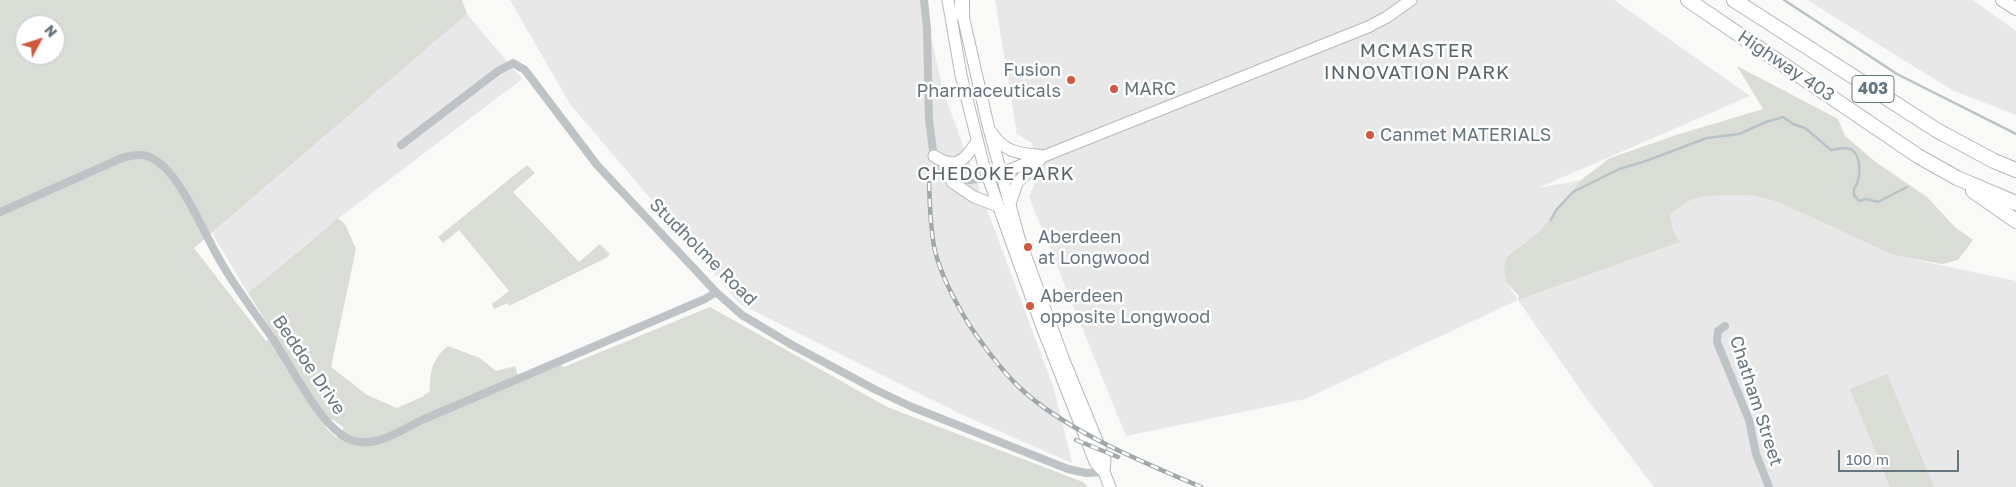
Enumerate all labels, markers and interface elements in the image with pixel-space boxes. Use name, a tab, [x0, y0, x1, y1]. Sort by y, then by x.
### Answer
north arrow	[15, 15, 65, 65]
text: N	[41, 21, 61, 40]
street label: Highway 403	[1734, 26, 1838, 106]
district label: MCMASTER INNOVATION PARK	[1322, 40, 1512, 84]
place label: Fusion Pharmaceuticals	[916, 59, 1061, 102]
marker: Fusion Pharmaceuticals	[1065, 74, 1077, 86]
road number: 403	[1852, 76, 1894, 102]
place label: MARC	[1124, 78, 1176, 100]
marker: MARC	[1108, 83, 1120, 95]
place label: Canmet MATERIALS	[1380, 124, 1551, 146]
marker: Canmet MATERIALS	[1364, 129, 1376, 141]
district label: CHEDOKE PARK	[916, 163, 1076, 185]
street label: Studholme Road	[645, 194, 761, 310]
place label: Aberdeen at Longwood	[1038, 226, 1150, 268]
marker: Aberdeen at Longwood	[1022, 241, 1034, 253]
place label: Aberdeen opposite Longwood	[1040, 285, 1210, 328]
marker: Aberdeen opposite Longwood	[1024, 300, 1036, 312]
street label: Beddoe Drive	[268, 311, 350, 419]
street label: Chatham Street	[1725, 333, 1787, 469]
scale bar	[1841, 440, 1962, 472]
text: 100 m	[1846, 450, 1889, 468]

